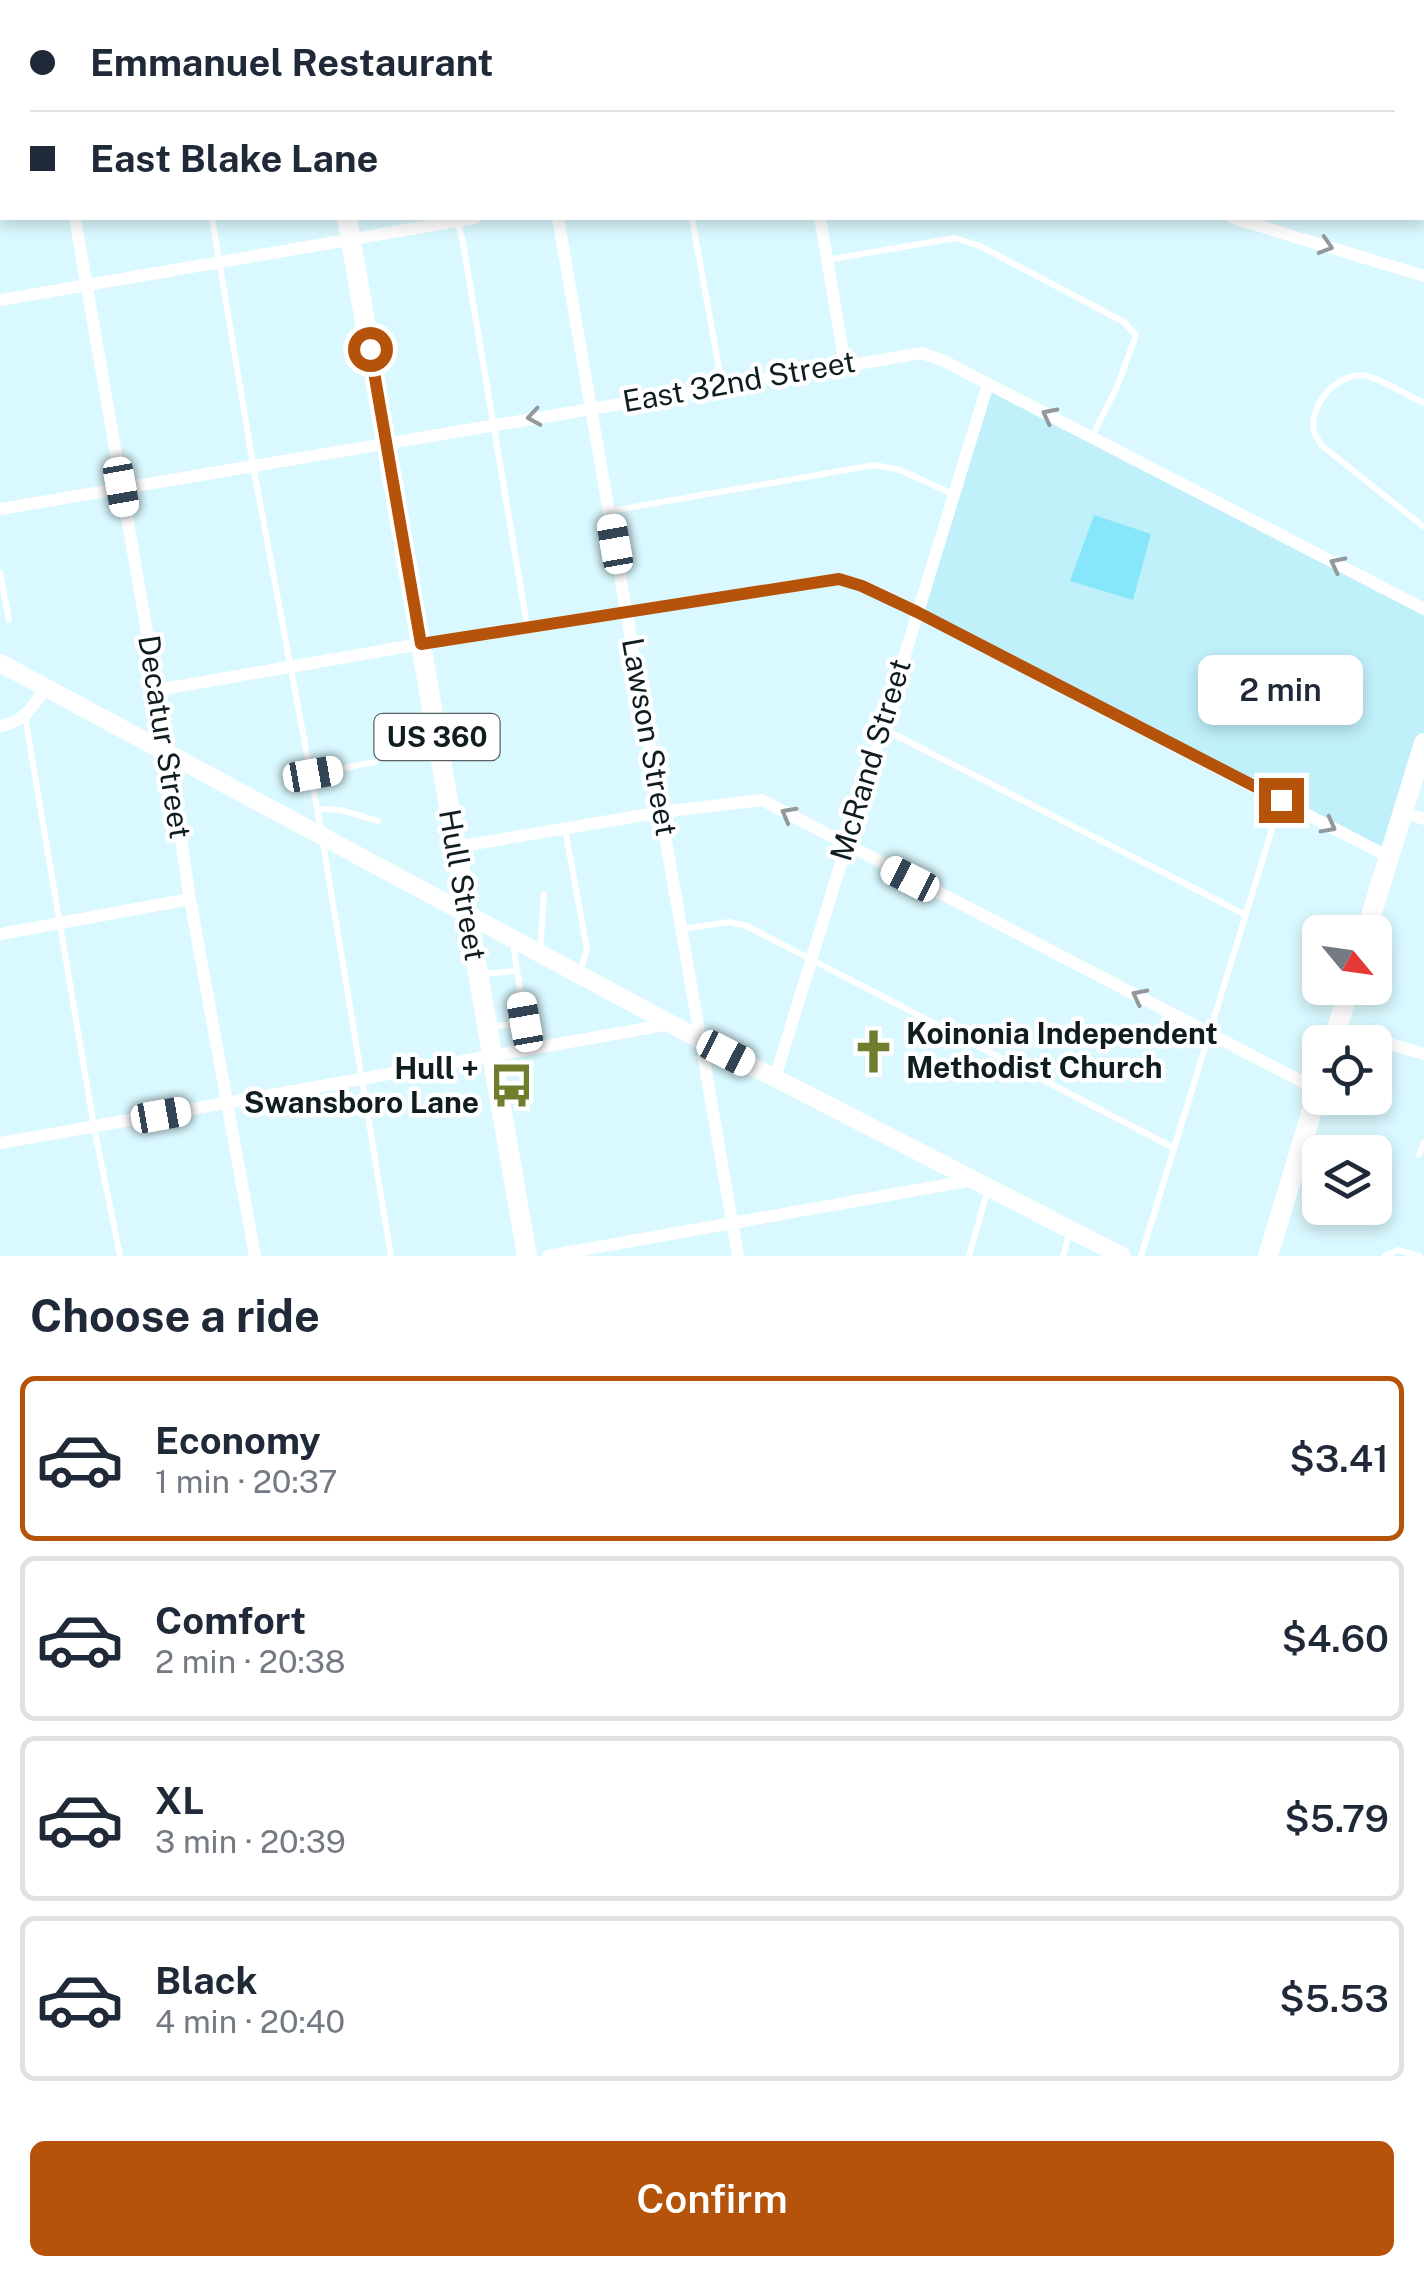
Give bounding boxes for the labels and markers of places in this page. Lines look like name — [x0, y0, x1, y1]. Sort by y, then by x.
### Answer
place label: Koinonia Independent Methodist Church — [906, 1015, 1218, 1085]
church icon: Koinonia Independent Methodist Church — [849, 1027, 897, 1075]
place label: Hull + Swansboro Lane — [244, 1050, 479, 1120]
bus stop icon: Hull + Swansboro Lane — [488, 1062, 536, 1110]

